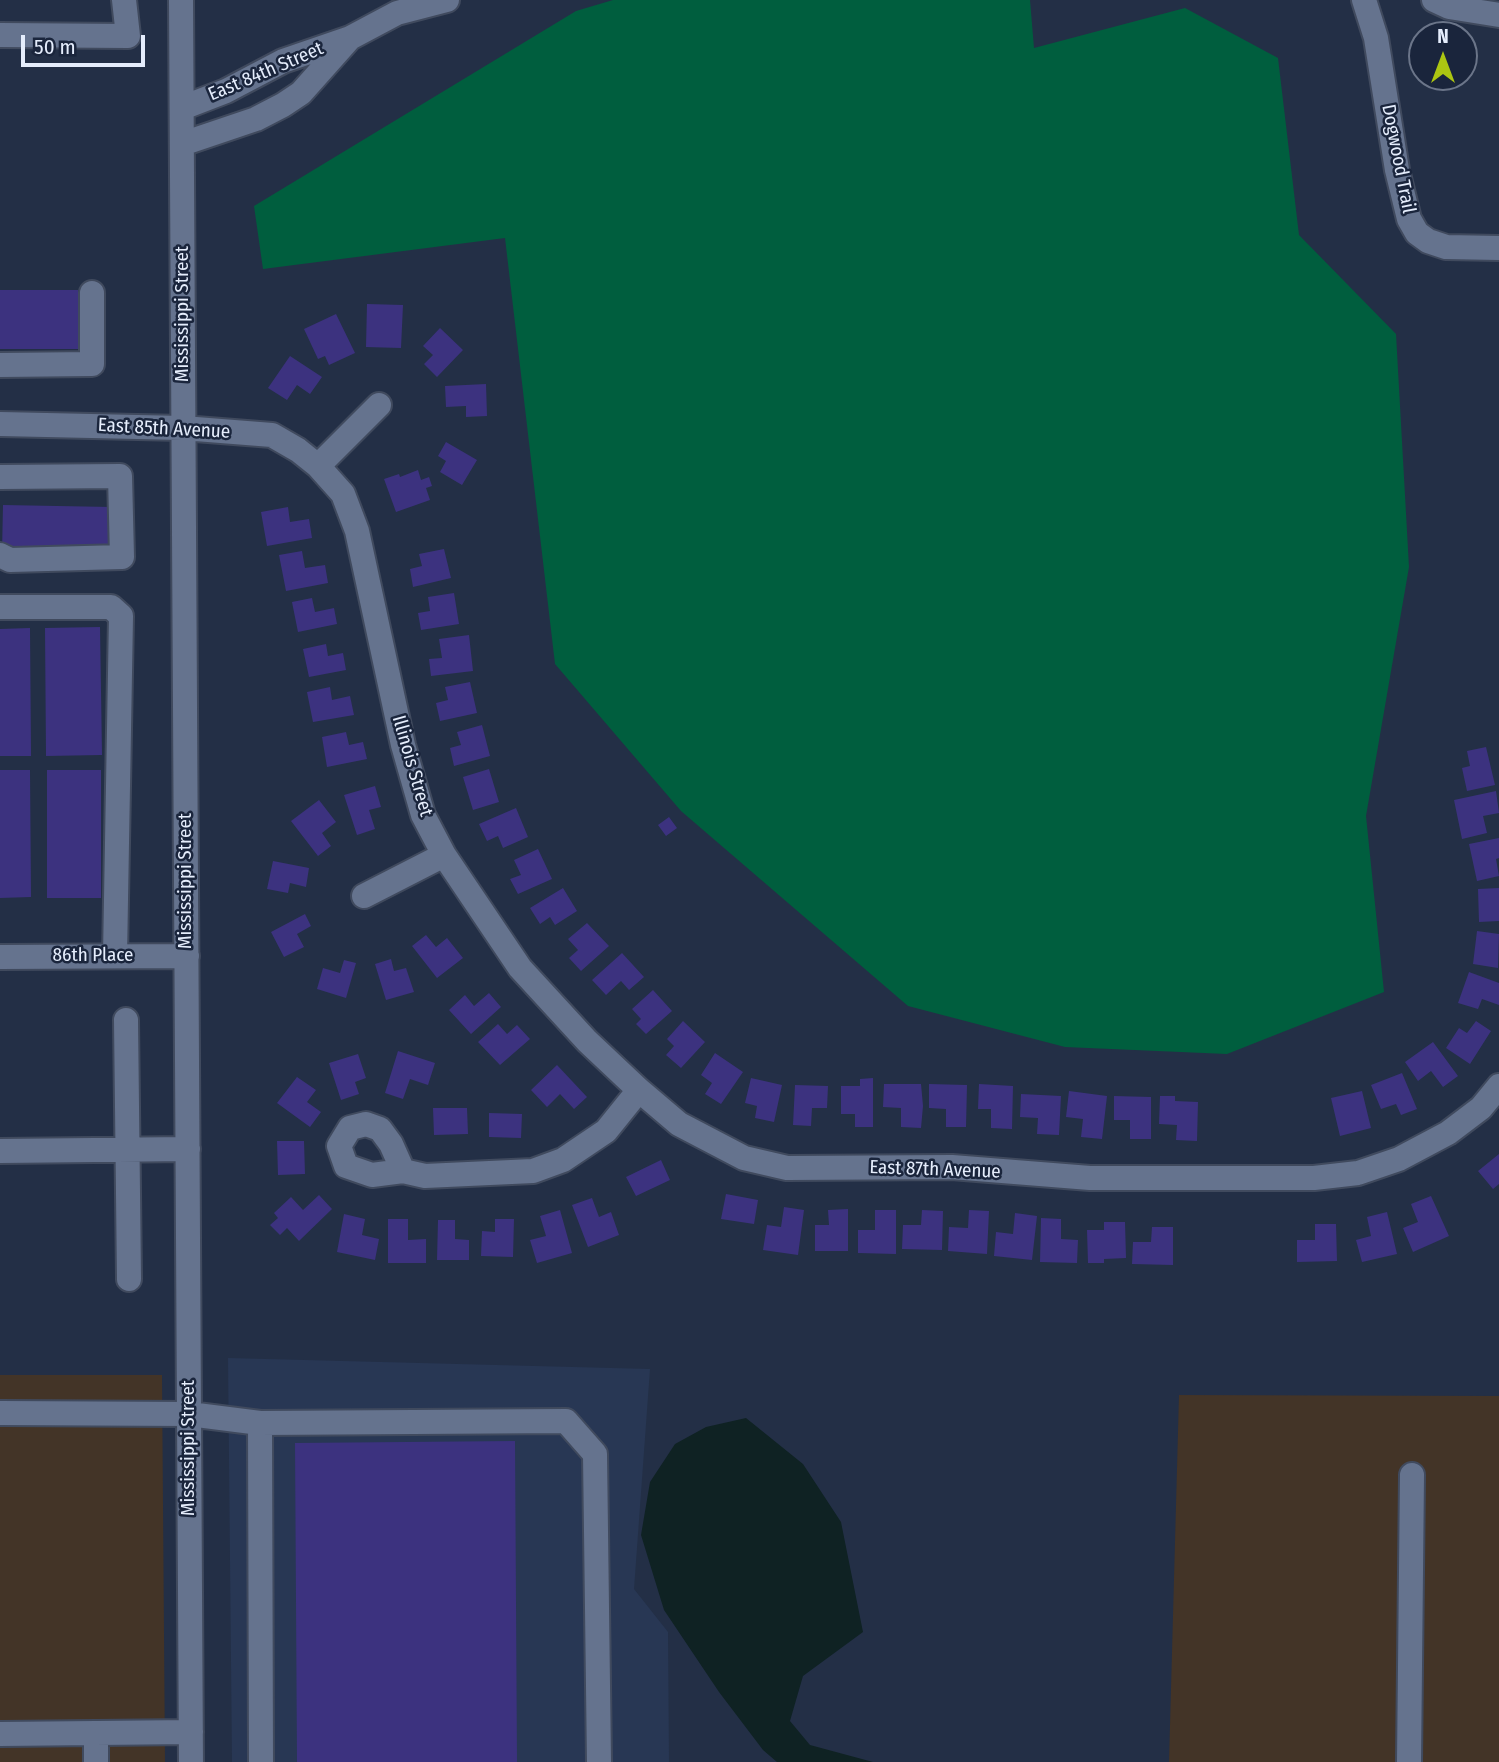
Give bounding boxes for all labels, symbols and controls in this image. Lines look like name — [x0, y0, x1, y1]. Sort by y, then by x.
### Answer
scale bar — [24, 21, 149, 65]
north arrow — [1408, 21, 1478, 91]
text: N — [1437, 25, 1449, 48]
text: 50 m — [34, 34, 76, 60]
street label: East 84th Street — [205, 38, 327, 106]
street label: Dogwood Trail — [1376, 103, 1420, 215]
street label: Mississippi Street — [172, 246, 194, 382]
street label: East 85th Avenue — [97, 414, 231, 444]
street label: Illinois Street — [387, 713, 437, 819]
street label: Mississippi Street — [175, 813, 197, 949]
street label: 86th Place — [53, 945, 133, 967]
street label: East 87th Avenue — [869, 1156, 1001, 1184]
street label: Mississippi Street — [178, 1380, 200, 1516]

